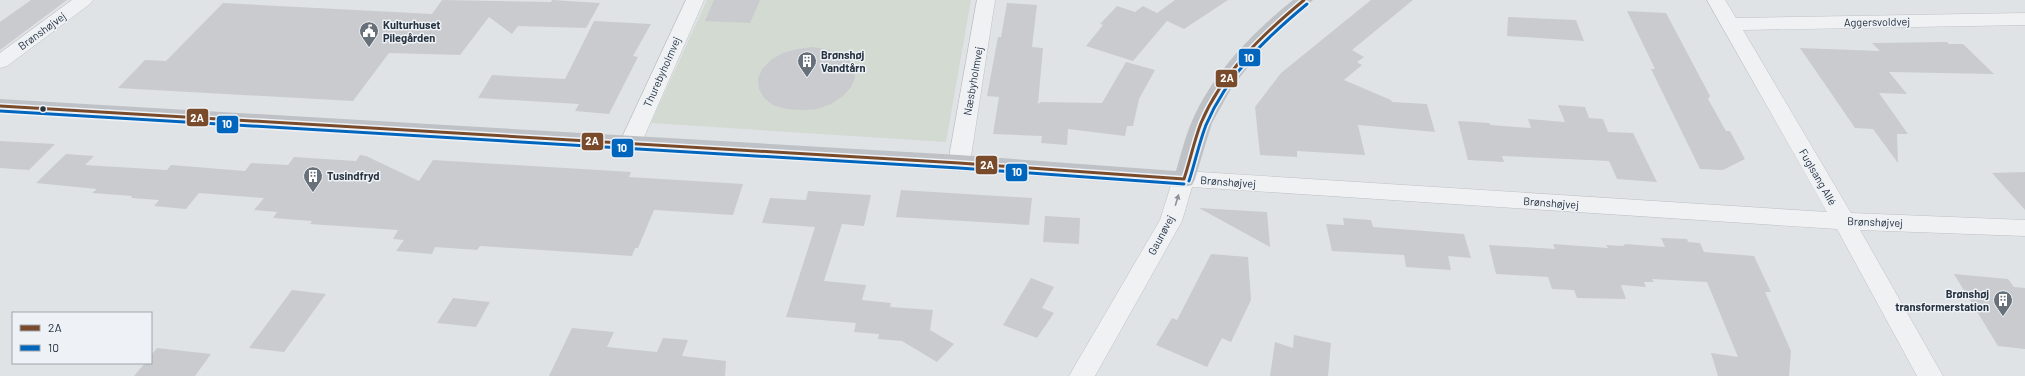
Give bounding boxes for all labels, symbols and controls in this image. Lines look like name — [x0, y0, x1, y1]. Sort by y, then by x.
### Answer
street label: Brønshøjvej — [15, 9, 68, 52]
street label: Aggersvoldvej — [1844, 14, 1910, 29]
place label: Kulturhuset Pilegården — [383, 18, 441, 44]
public building icon: Kulturhuset Pilegården — [358, 20, 380, 48]
street label: Thurebyholmvej — [640, 35, 683, 109]
street label: Næsbyholmvej — [960, 45, 985, 116]
place label: Brønshøj Vandtårn — [821, 48, 865, 74]
line badge: 10 — [1238, 48, 1261, 67]
building icon: Brønshøj Vandtårn — [796, 50, 818, 78]
text: 10 — [1244, 51, 1254, 64]
line badge: 2A — [1215, 69, 1238, 88]
text: 2A — [1220, 71, 1234, 84]
unlabelled marker — [38, 104, 48, 114]
line badge: 2A — [186, 108, 209, 127]
text: 2A — [190, 111, 204, 124]
line badge: 10 — [216, 115, 239, 134]
text: 10 — [222, 117, 232, 130]
line badge: 2A — [581, 132, 604, 151]
text: 2A — [585, 134, 599, 147]
line badge: 10 — [611, 138, 634, 158]
text: 10 — [617, 141, 627, 154]
street label: Fuglsang Allé — [1797, 146, 1840, 207]
line badge: 2A — [975, 155, 998, 175]
text: 2A — [980, 158, 994, 171]
line badge: 10 — [1005, 163, 1028, 182]
building icon: Tusindfryd — [302, 165, 324, 193]
text: 10 — [1012, 165, 1022, 178]
place label: Tusindfryd — [327, 169, 379, 182]
street label: Brønshøjvej — [1200, 173, 1256, 190]
one-way arrow — [1174, 194, 1180, 206]
street label: Brønshøjvej — [1523, 194, 1579, 211]
street label: Gaunøvej — [1145, 213, 1176, 257]
street label: Brønshøjvej — [1847, 214, 1903, 229]
place label: Brønshøj transformerstation — [1895, 287, 1989, 313]
building icon: Brønshøj transformerstation — [1992, 289, 2014, 317]
legend — [12, 312, 152, 364]
text: 2A — [48, 320, 62, 334]
text: 10 — [48, 340, 59, 354]

